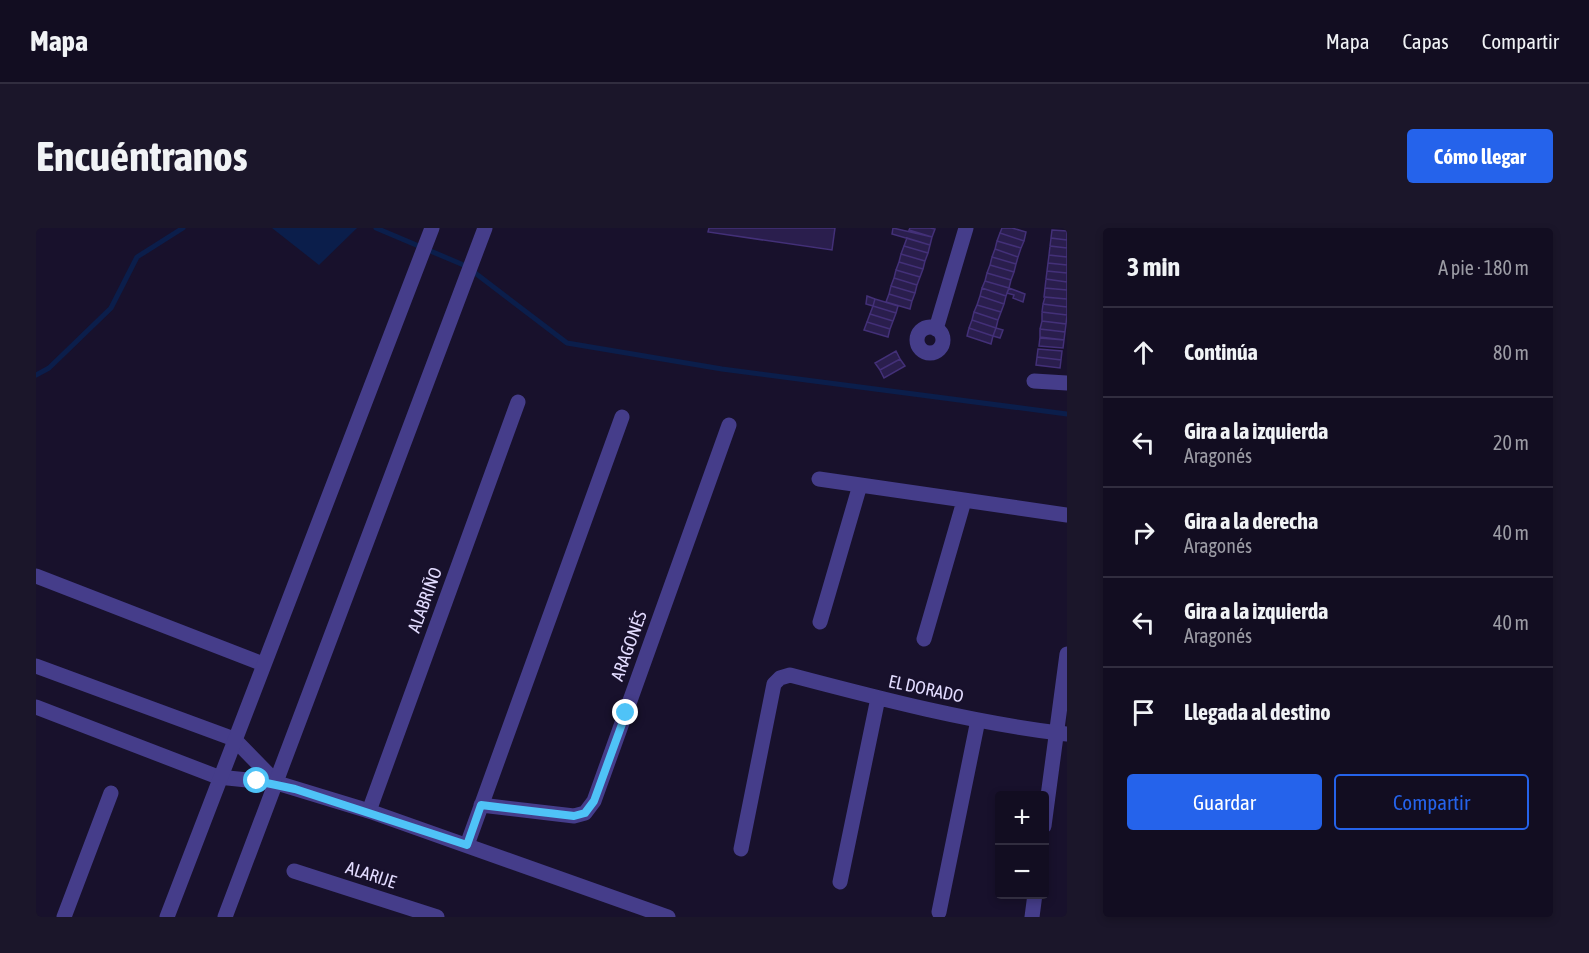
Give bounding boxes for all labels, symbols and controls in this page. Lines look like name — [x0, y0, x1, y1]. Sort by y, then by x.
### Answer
text: Mapa — [30, 25, 88, 57]
text: Mapa — [1326, 29, 1369, 53]
text: Capas — [1402, 29, 1449, 53]
text: Compartir — [1482, 29, 1559, 53]
button: Cómo llegar — [1407, 129, 1553, 183]
text: Encuéntranos — [36, 132, 248, 180]
text: 3 min — [1127, 252, 1180, 282]
text: A pie · 180 m — [1438, 256, 1529, 279]
icon: ahead — [1127, 336, 1160, 369]
text: Continúa — [1184, 339, 1258, 365]
text: 80 m — [1493, 341, 1529, 364]
text: Gira a la izquierda — [1184, 418, 1328, 444]
icon: left — [1127, 426, 1160, 459]
text: 20 m — [1493, 431, 1529, 454]
text: Aragonés — [1184, 444, 1252, 467]
text: Gira a la derecha — [1184, 508, 1318, 534]
icon: right — [1127, 516, 1160, 549]
text: 40 m — [1493, 521, 1529, 544]
text: Aragonés — [1184, 534, 1252, 557]
street label: ALABRIÑO — [403, 564, 446, 635]
text: Gira a la izquierda — [1184, 598, 1328, 624]
icon: left — [1127, 606, 1160, 639]
street label: ARAGONÉS — [606, 608, 651, 684]
text: 40 m — [1493, 611, 1529, 634]
text: Aragonés — [1184, 624, 1252, 647]
street label: EL DORADO — [887, 670, 966, 707]
icon: arrive — [1127, 696, 1160, 729]
route end — [612, 699, 638, 725]
text: Llegada al destino — [1184, 699, 1331, 725]
route start — [243, 767, 269, 793]
button: Guardar — [1127, 774, 1322, 830]
button: Compartir — [1334, 774, 1529, 830]
map controls — [995, 791, 1049, 899]
button: + — [995, 791, 1049, 845]
button: − — [995, 845, 1049, 899]
street label: ALARIJE — [343, 857, 399, 893]

